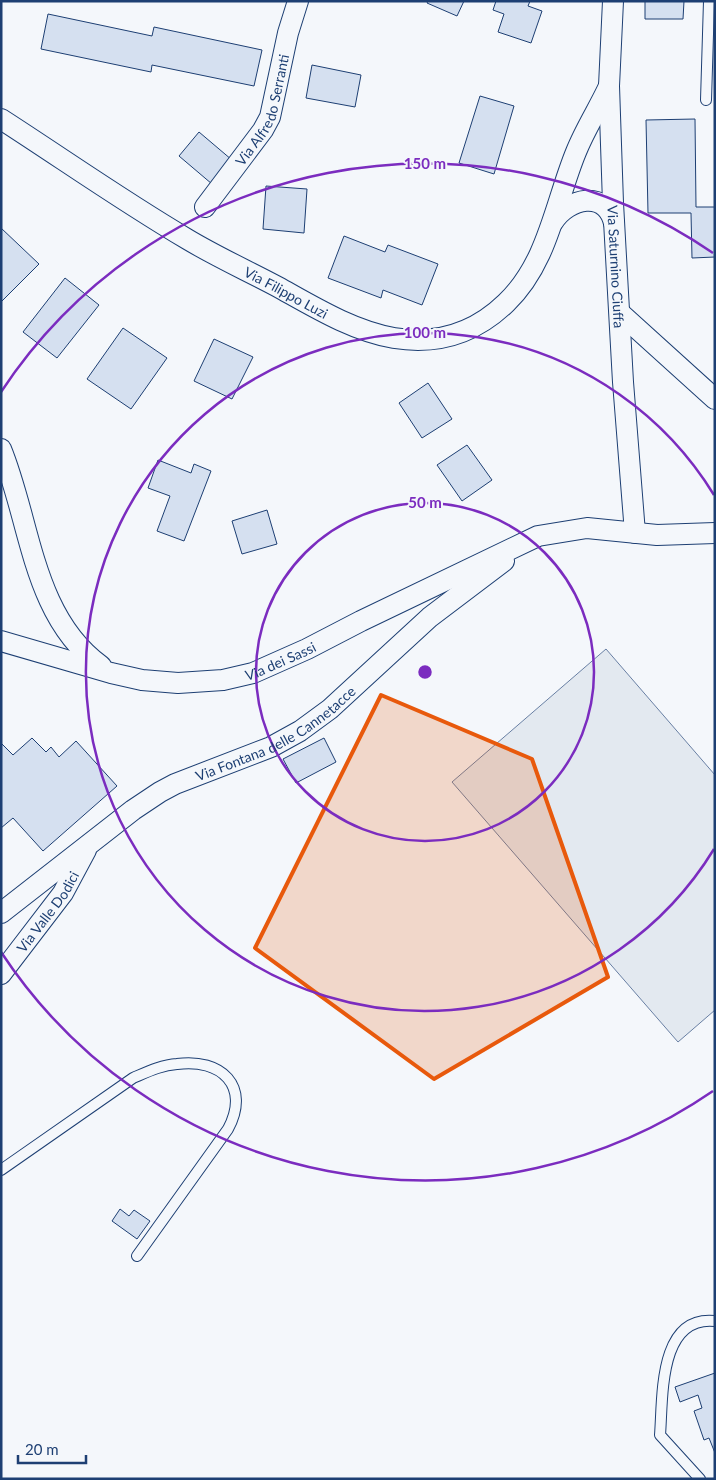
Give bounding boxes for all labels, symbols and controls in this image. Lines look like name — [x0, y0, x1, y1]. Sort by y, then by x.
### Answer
street label: Via Alfredo Serranti — [231, 52, 292, 168]
text: 150 m — [404, 154, 446, 172]
street label: Via Saturnino Ciuffa — [605, 205, 628, 329]
street label: Via Filippo Luzi — [242, 263, 331, 322]
text: 100 m — [404, 323, 446, 341]
text: 50 m — [408, 493, 442, 511]
street label: Via dei Sassi — [243, 638, 318, 683]
centre of rings — [416, 663, 434, 681]
street label: Via Fontana delle Cannetacce — [193, 682, 358, 784]
street label: Via Valle Dodici — [13, 868, 82, 955]
scale bar — [18, 1432, 85, 1464]
text: 20 m — [25, 1440, 59, 1458]

